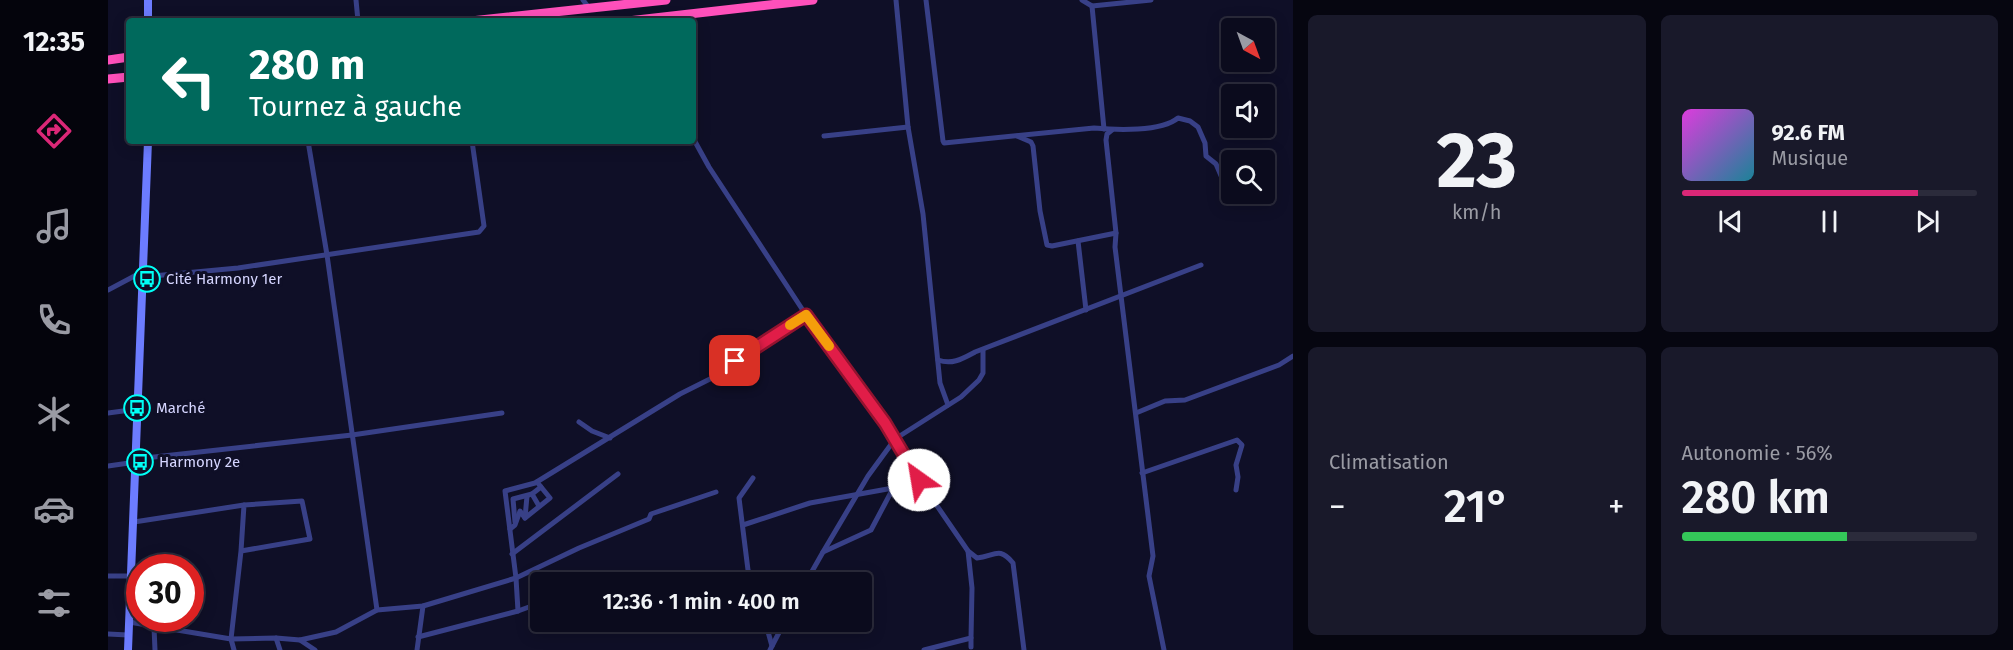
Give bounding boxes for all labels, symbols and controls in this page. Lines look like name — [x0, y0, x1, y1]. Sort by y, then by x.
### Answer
north arrow — [1221, 18, 1275, 72]
map controls — [1221, 18, 1275, 204]
text: 12:35 — [23, 26, 85, 58]
text: 280 m — [249, 40, 365, 90]
icon: left — [150, 42, 228, 120]
button: sound — [1221, 84, 1275, 138]
text: Tournez à gauche — [249, 91, 462, 123]
icon: directions — [33, 110, 75, 152]
text: 23 — [1437, 114, 1517, 208]
text: 92.6 FM — [1772, 119, 1845, 146]
text: Musique — [1772, 146, 1848, 170]
button: search — [1221, 150, 1275, 204]
text: km/h — [1452, 200, 1502, 224]
icon: music — [33, 205, 75, 247]
icon: previous — [1714, 205, 1747, 238]
icon: pause — [1813, 205, 1846, 238]
icon: next — [1911, 205, 1944, 238]
bus stop icon: Cité Harmony 1er — [132, 264, 162, 294]
place label: Cité Harmony 1er — [166, 270, 282, 288]
icon: phone — [33, 299, 75, 341]
pin — [709, 335, 760, 386]
icon: arrive — [718, 344, 751, 377]
icon: climate — [33, 393, 75, 435]
bus stop icon: Marché — [122, 393, 152, 423]
place label: Marché — [156, 399, 205, 417]
text: Autonomie · 56% — [1682, 441, 1833, 465]
bus stop icon: Harmony 2e — [125, 447, 155, 477]
position arrow — [887, 448, 951, 512]
text: Climatisation — [1329, 450, 1449, 474]
place label: Harmony 2e — [159, 453, 240, 471]
text: 280 km — [1682, 471, 1830, 525]
text: 21° — [1444, 480, 1510, 534]
text: − — [1329, 487, 1346, 527]
text: + — [1608, 487, 1624, 527]
icon: car — [33, 488, 75, 530]
speed limit sign: 30 — [126, 554, 204, 632]
icon: filters — [33, 582, 75, 624]
text: 12:36 · 1 min · 400 m — [602, 588, 800, 615]

